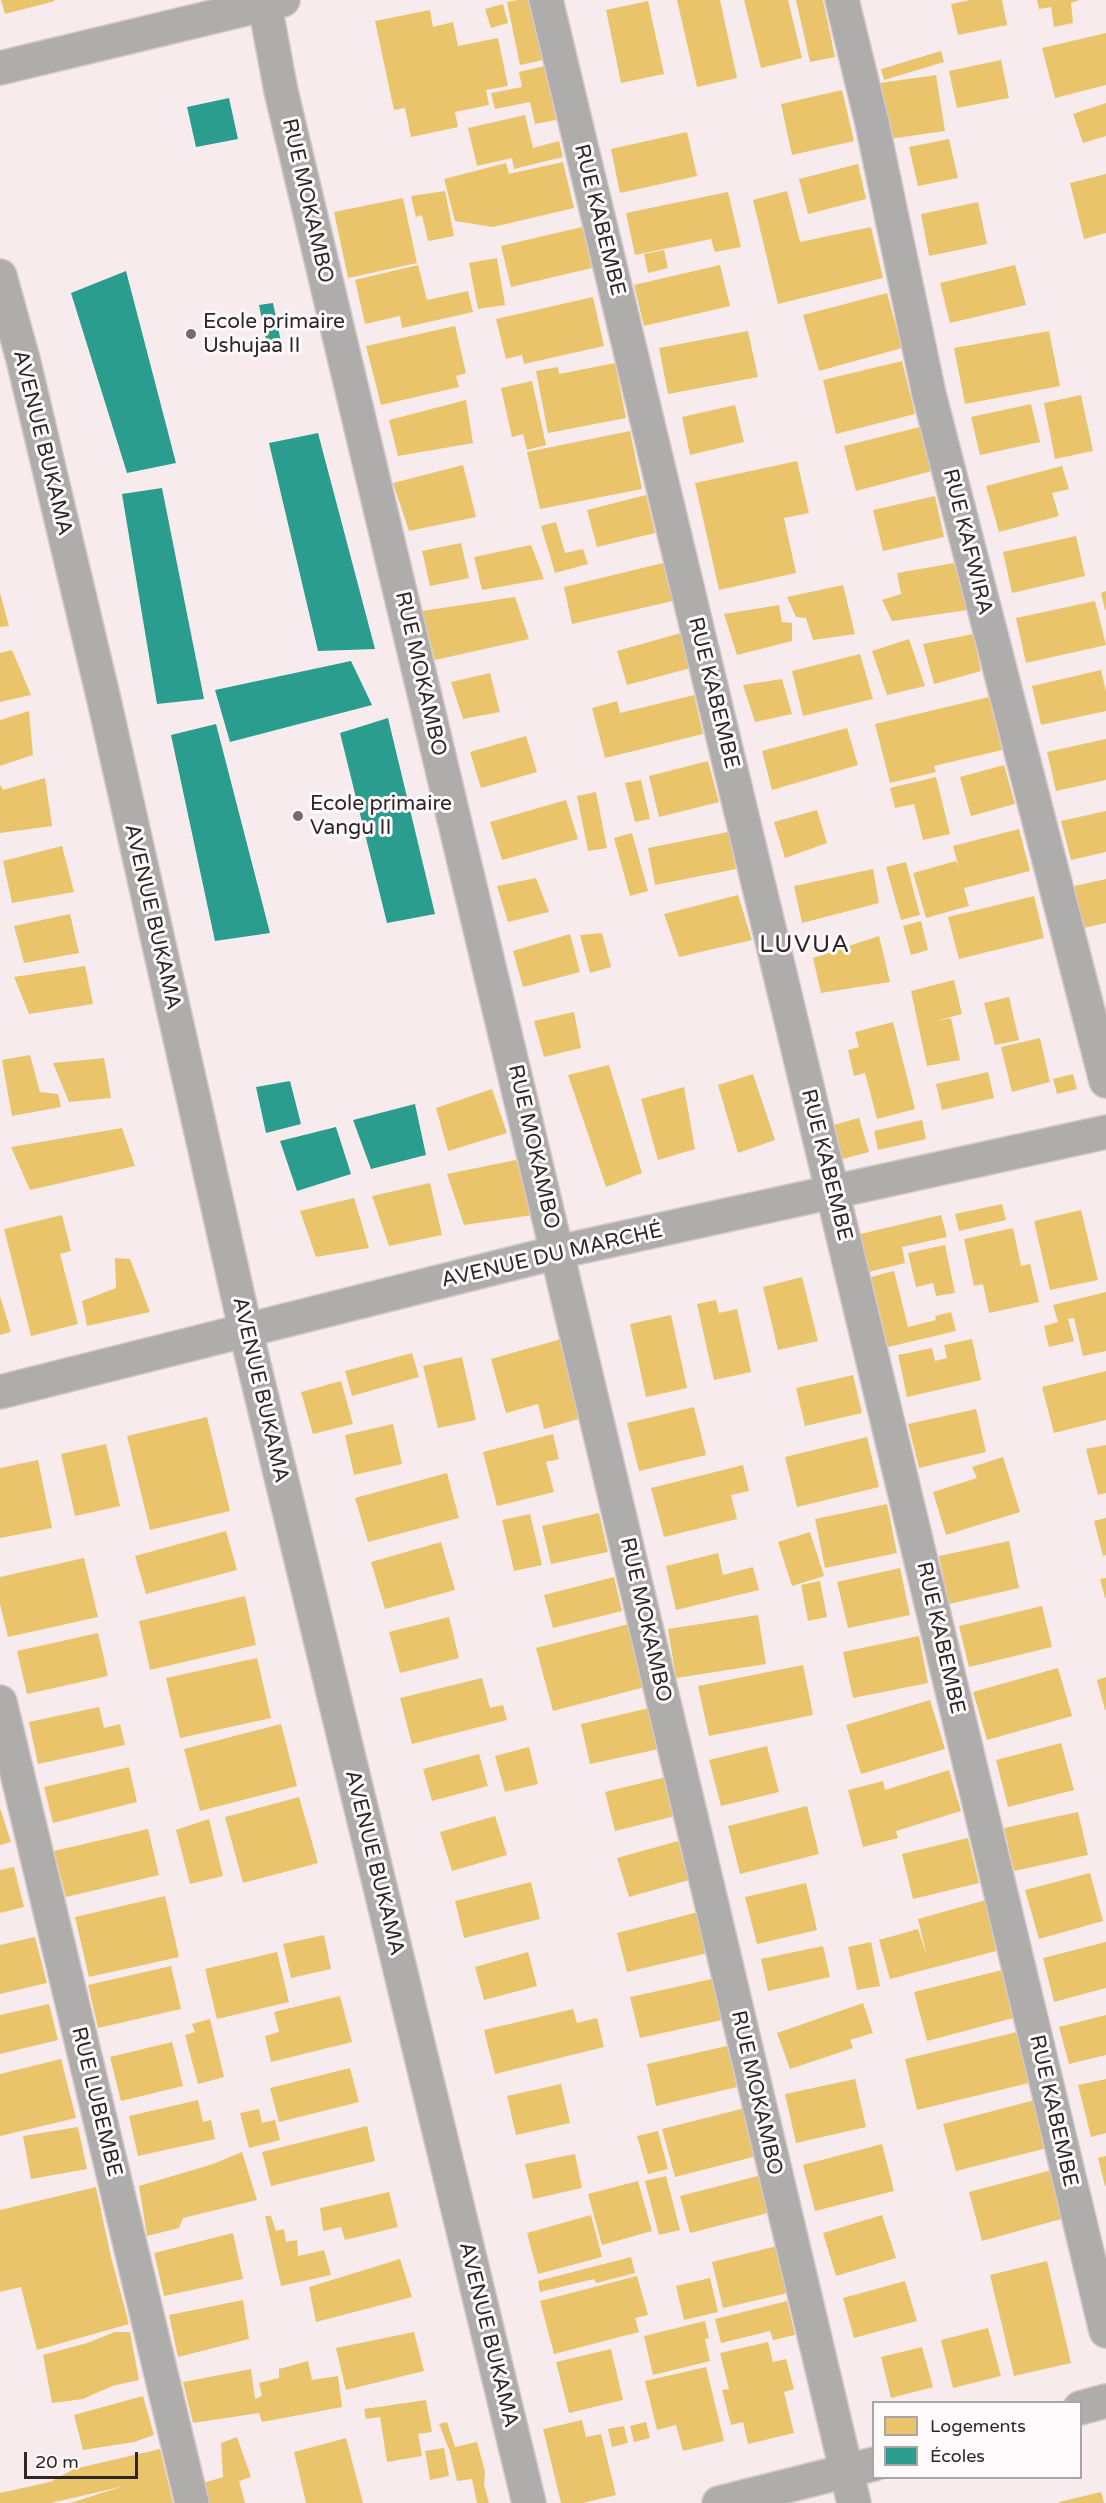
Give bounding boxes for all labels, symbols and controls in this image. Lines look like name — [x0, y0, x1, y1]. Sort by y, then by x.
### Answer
street label: RUE MOKAMBO — [276, 116, 338, 286]
street label: RUE KABEMBE — [568, 142, 630, 298]
place label: Ecole primaire Ushujaa II — [203, 309, 345, 359]
marker: Ecole primaire Ushujaa II — [184, 327, 198, 341]
street label: AVENUE BUKAMA — [7, 348, 77, 538]
street label: RUE KAFWIRA — [937, 466, 997, 618]
street label: RUE MOKAMBO — [389, 589, 451, 759]
street label: RUE KABEMBE — [682, 615, 744, 771]
place label: Ecole primaire Vangu II — [310, 791, 452, 841]
marker: Ecole primaire Vangu II — [291, 809, 305, 823]
street label: AVENUE BUKAMA — [118, 822, 186, 1012]
district label: LUVUA — [759, 932, 851, 960]
street label: RUE MOKAMBO — [502, 1062, 564, 1232]
street label: RUE KABEMBE — [795, 1087, 857, 1243]
street label: AVENUE DU MARCHÉ — [439, 1218, 665, 1294]
street label: AVENUE BUKAMA — [226, 1295, 294, 1485]
street label: RUE MOKAMBO — [614, 1535, 676, 1705]
street label: RUE KABEMBE — [910, 1560, 970, 1716]
street label: AVENUE BUKAMA — [339, 1768, 409, 1958]
street label: RUE MOKAMBO — [725, 2008, 787, 2178]
street label: RUE LUBEMBE — [65, 2024, 127, 2180]
street label: RUE KABEMBE — [1023, 2033, 1083, 2189]
street label: AVENUE BUKAMA — [453, 2240, 523, 2430]
legend — [872, 2401, 1082, 2479]
text: Logements — [930, 2415, 1026, 2437]
scale bar — [27, 2440, 141, 2478]
text: Écoles — [930, 2445, 985, 2467]
text: 20 m — [35, 2451, 79, 2473]

